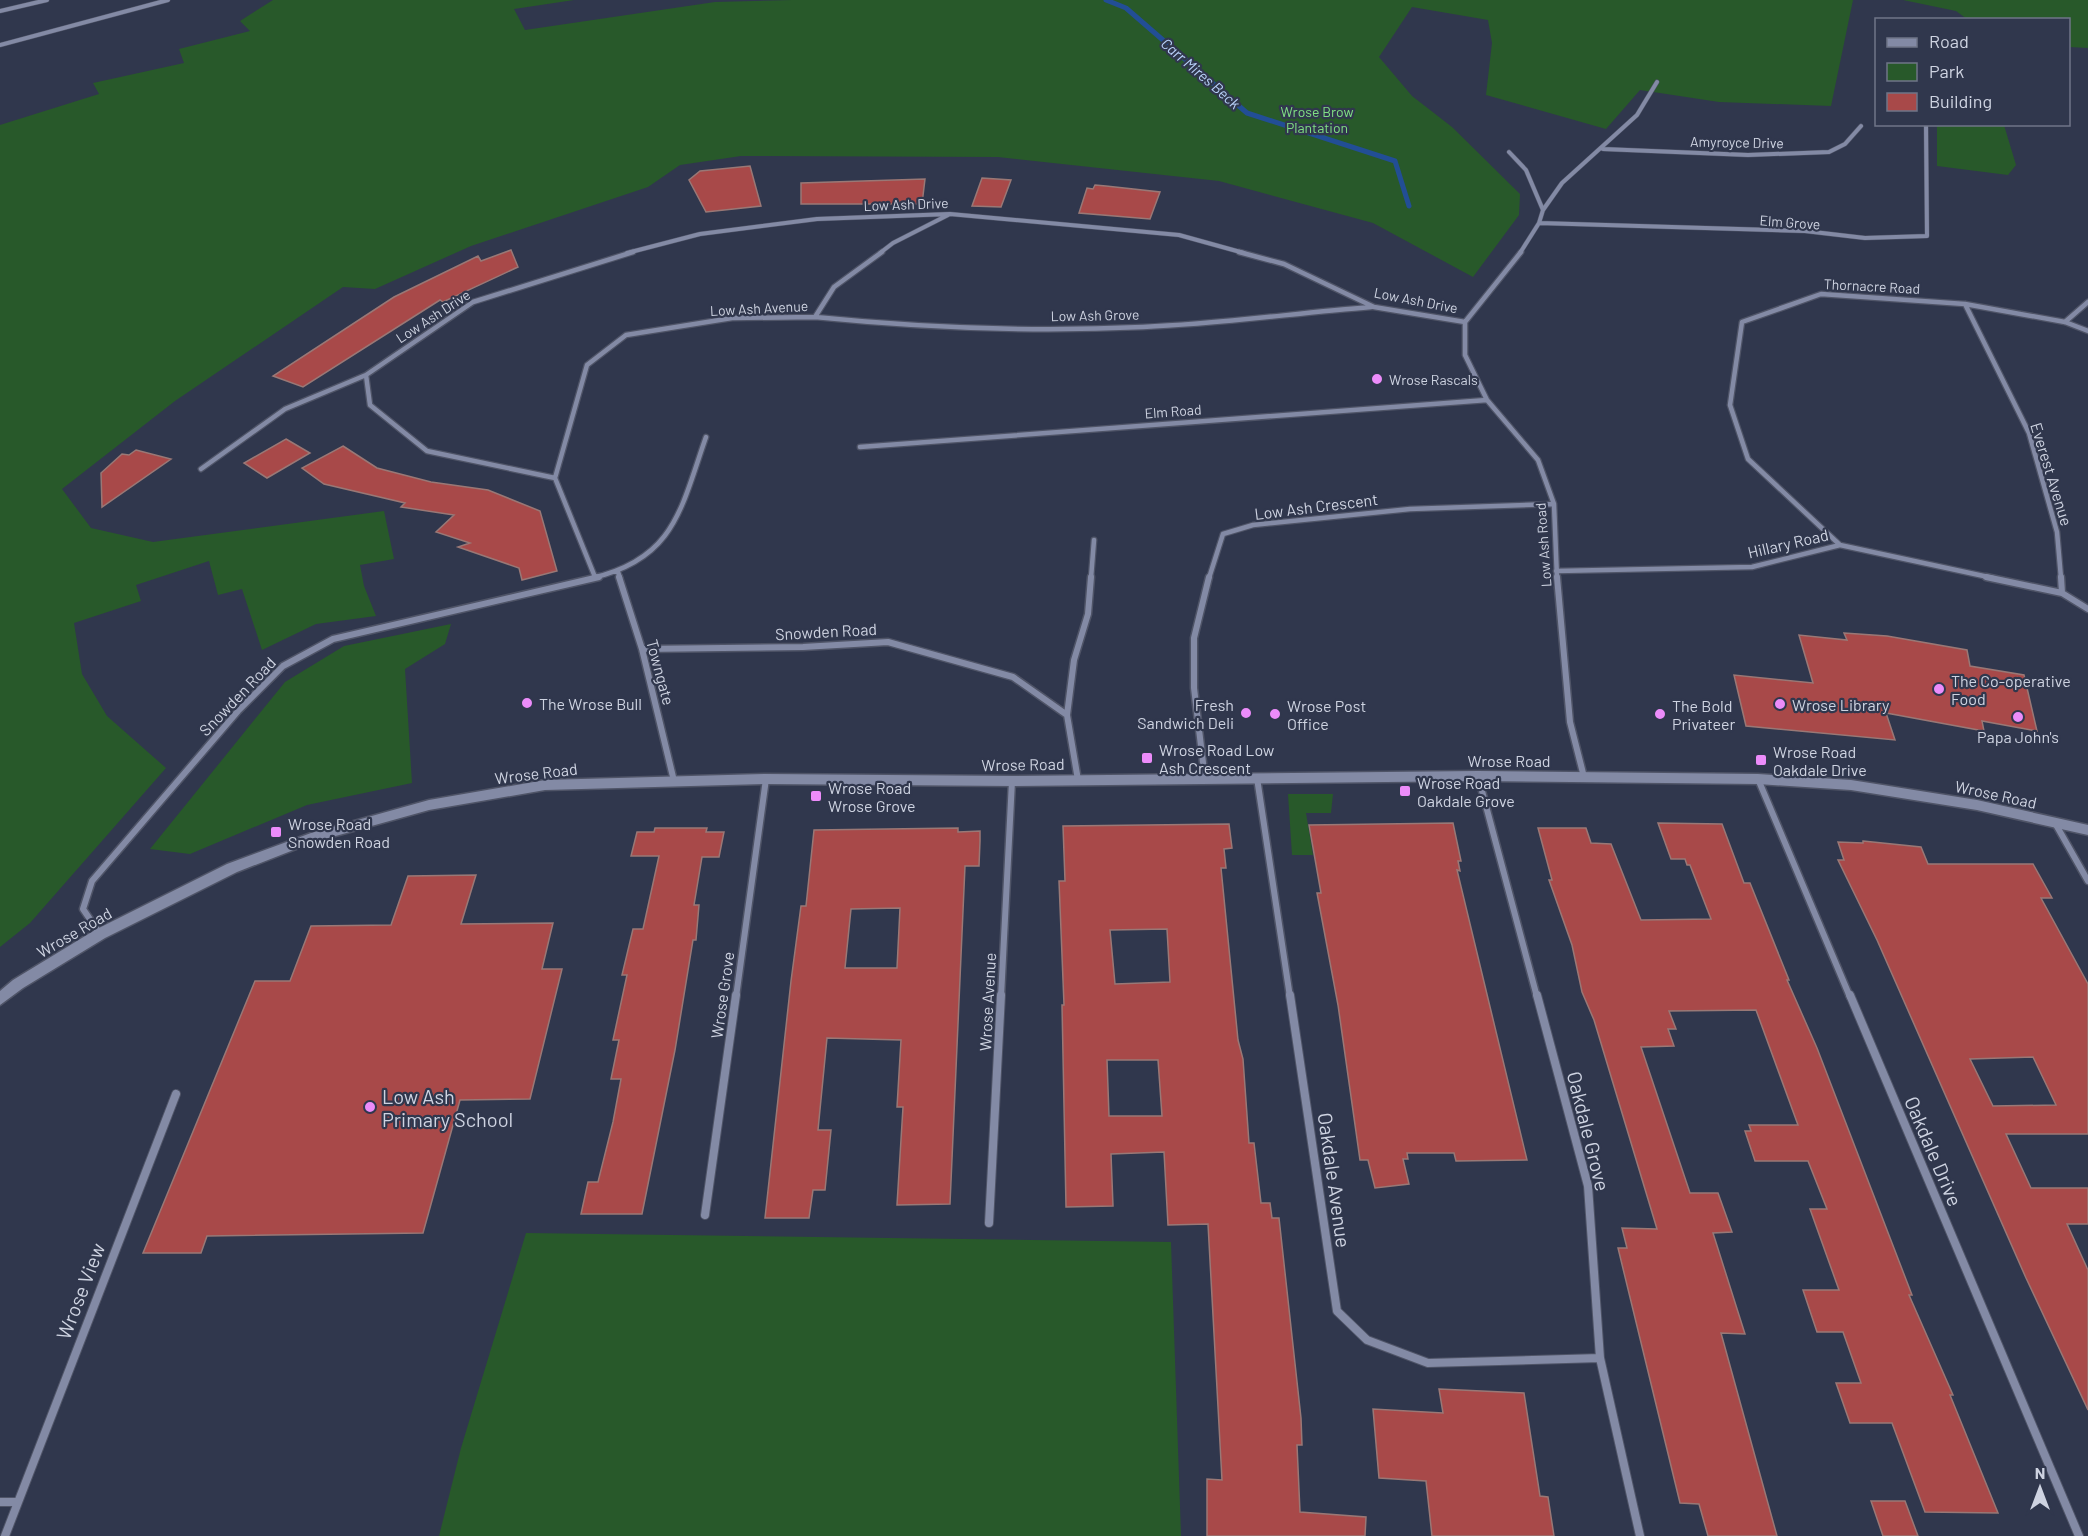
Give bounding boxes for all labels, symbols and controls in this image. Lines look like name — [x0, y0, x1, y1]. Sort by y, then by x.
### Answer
legend — [1875, 18, 2070, 126]
text: Road — [1929, 30, 1969, 52]
water label: Carr Mires Beck — [1158, 34, 1245, 113]
text: Park — [1929, 60, 1964, 82]
text: Building — [1929, 90, 1992, 112]
park label: Wrose Brow Plantation — [1280, 103, 1354, 136]
street label: Amyroyce Drive — [1690, 133, 1784, 151]
street label: Low Ash Drive — [863, 194, 949, 214]
street label: Elm Grove — [1759, 211, 1821, 233]
street label: Thornacre Road — [1823, 275, 1921, 297]
street label: Low Ash Drive — [1373, 284, 1459, 316]
street label: Low Ash Drive — [393, 286, 473, 346]
street label: Low Ash Avenue — [709, 297, 809, 319]
street label: Low Ash Grove — [1051, 306, 1139, 324]
place label: Wrose Rascals — [1389, 371, 1478, 388]
marker: Wrose Rascals — [1370, 372, 1384, 386]
street label: Elm Road — [1144, 401, 1202, 421]
street label: Everest Avenue — [2027, 420, 2077, 528]
street label: Low Ash Crescent — [1253, 489, 1379, 523]
street label: Low Ash Road — [1532, 502, 1554, 588]
street label: Hillary Road — [1746, 524, 1830, 562]
street label: Snowden Road — [775, 619, 877, 643]
street label: Towngate — [643, 637, 679, 707]
street label: Snowden Road — [195, 653, 279, 739]
place label: The Co-operative Food — [1951, 671, 2071, 708]
marker: The Co-operative Food — [1932, 682, 1946, 696]
place label: The Wrose Bull — [539, 694, 642, 713]
place label: Fresh Sandwich Deli — [1137, 695, 1234, 732]
place label: Wrose Library — [1792, 695, 1890, 714]
marker: The Wrose Bull — [520, 696, 534, 710]
place label: Wrose Post Office — [1287, 696, 1366, 733]
place label: The Bold Privateer — [1672, 696, 1736, 733]
marker: Wrose Library — [1773, 697, 1787, 711]
marker: Fresh Sandwich Deli — [1239, 706, 1253, 720]
marker: Wrose Post Office — [1268, 707, 1282, 721]
marker: The Bold Privateer — [1653, 707, 1667, 721]
marker: Papa John's — [2011, 710, 2025, 724]
place label: Papa John's — [1977, 727, 2059, 746]
place label: Wrose Road Low Ash Crescent — [1159, 740, 1275, 777]
place label: Wrose Road Oakdale Drive — [1773, 742, 1867, 779]
marker: Wrose Road Low Ash Crescent — [1140, 751, 1154, 765]
street label: Wrose Road — [1467, 751, 1551, 770]
marker: Wrose Road Oakdale Drive — [1754, 753, 1768, 767]
street label: Wrose Road — [981, 754, 1065, 774]
street label: Wrose Road — [494, 759, 578, 787]
place label: Wrose Road Oakdale Grove — [1417, 773, 1515, 810]
street label: Wrose Road — [1953, 776, 2039, 812]
place label: Wrose Road Wrose Grove — [828, 778, 916, 815]
marker: Wrose Road Oakdale Grove — [1398, 784, 1412, 798]
marker: Wrose Road Wrose Grove — [809, 789, 823, 803]
place label: Wrose Road Snowden Road — [288, 814, 390, 851]
marker: Wrose Road Snowden Road — [269, 825, 283, 839]
street label: Wrose Road — [33, 903, 115, 961]
street label: Wrose Grove — [706, 950, 738, 1040]
street label: Wrose Avenue — [975, 952, 999, 1052]
street label: Oakdale Grove — [1563, 1069, 1615, 1193]
place label: Low Ash Primary School — [382, 1084, 513, 1131]
street label: Oakdale Drive — [1900, 1092, 1968, 1210]
marker: Low Ash Primary School — [363, 1100, 377, 1114]
street label: Oakdale Avenue — [1314, 1111, 1356, 1249]
street label: Wrose View — [51, 1239, 109, 1343]
north arrow — [2010, 1458, 2070, 1518]
text: N — [2035, 1463, 2045, 1482]

